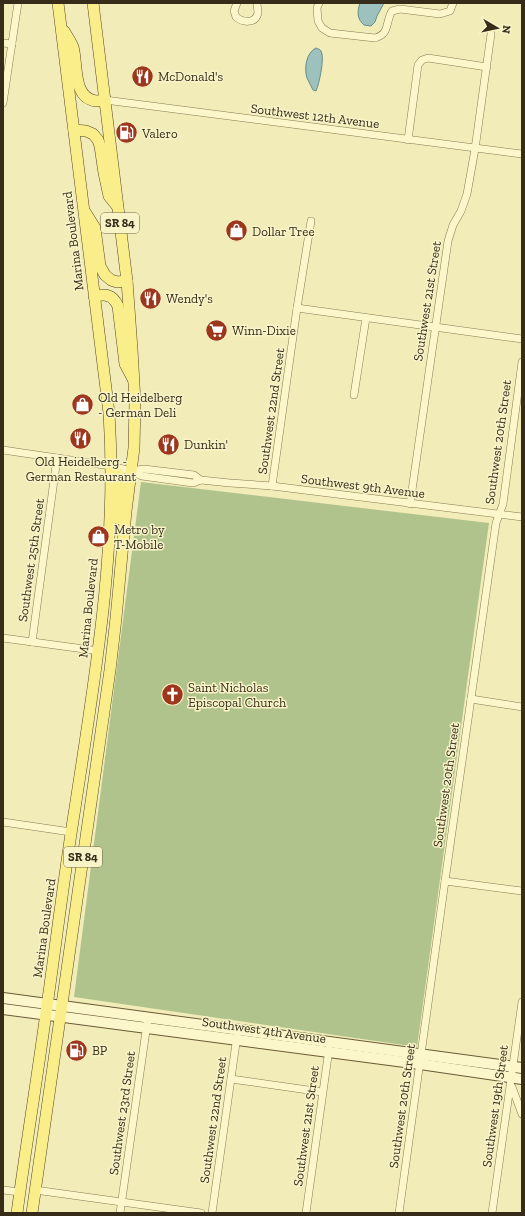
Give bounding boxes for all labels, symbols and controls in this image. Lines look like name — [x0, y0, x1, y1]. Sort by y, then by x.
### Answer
north arrow — [477, 8, 517, 48]
text: N — [499, 24, 513, 35]
restaurant icon: McDonald's — [130, 63, 156, 89]
place label: McDonald's — [158, 69, 224, 84]
street label: Southwest 12th Avenue — [250, 101, 380, 131]
fuel station icon: Valero — [113, 120, 139, 146]
place label: Valero — [141, 126, 178, 141]
street label: Marina Boulevard — [59, 190, 87, 292]
road number: SR 84 — [101, 213, 139, 233]
shop icon: Dollar Tree — [224, 218, 250, 244]
place label: Dollar Tree — [252, 224, 315, 239]
street label: Southwest 21st Street — [410, 240, 444, 362]
restaurant icon: Wendy's — [137, 285, 163, 311]
place label: Wendy's — [166, 291, 213, 306]
supermarket icon: Winn-Dixie — [203, 317, 229, 343]
place label: Winn-Dixie — [232, 323, 296, 338]
street label: Southwest 22nd Street — [255, 347, 287, 475]
street label: Southwest 20th Street — [482, 379, 514, 505]
place label: Old Heidelberg - German Deli — [98, 390, 182, 420]
shop icon: Old Heidelberg - German Deli — [69, 391, 95, 417]
restaurant icon: Old Heidelberg - German Restaurant — [68, 426, 94, 452]
restaurant icon: Dunkin' — [156, 431, 182, 457]
place label: Dunkin' — [184, 437, 228, 452]
place label: Old Heidelberg - German Restaurant — [26, 454, 136, 484]
street label: Southwest 9th Avenue — [300, 471, 426, 501]
street label: Southwest 25th Street — [15, 497, 47, 623]
place label: Metro by T-Mobile — [114, 522, 165, 552]
shop icon: Metro by T-Mobile — [85, 523, 111, 549]
street label: Marina Boulevard — [75, 557, 101, 659]
place label: Saint Nicholas Episcopal Church — [188, 680, 287, 710]
church icon: Saint Nicholas Episcopal Church — [160, 681, 186, 707]
street label: Southwest 20th Street — [430, 722, 462, 848]
road number: SR 84 — [64, 847, 102, 867]
street label: Marina Boulevard — [30, 877, 58, 979]
street label: Southwest 4th Avenue — [201, 1014, 327, 1046]
fuel station icon: BP — [64, 1037, 90, 1063]
place label: BP — [92, 1043, 108, 1058]
street label: Southwest 20th Street — [386, 1043, 418, 1169]
street label: Southwest 19th Street — [479, 1044, 511, 1168]
street label: Southwest 23rd Street — [106, 1050, 138, 1176]
street label: Southwest 22nd Street — [197, 1056, 229, 1184]
street label: Southwest 21st Street — [290, 1065, 322, 1187]

